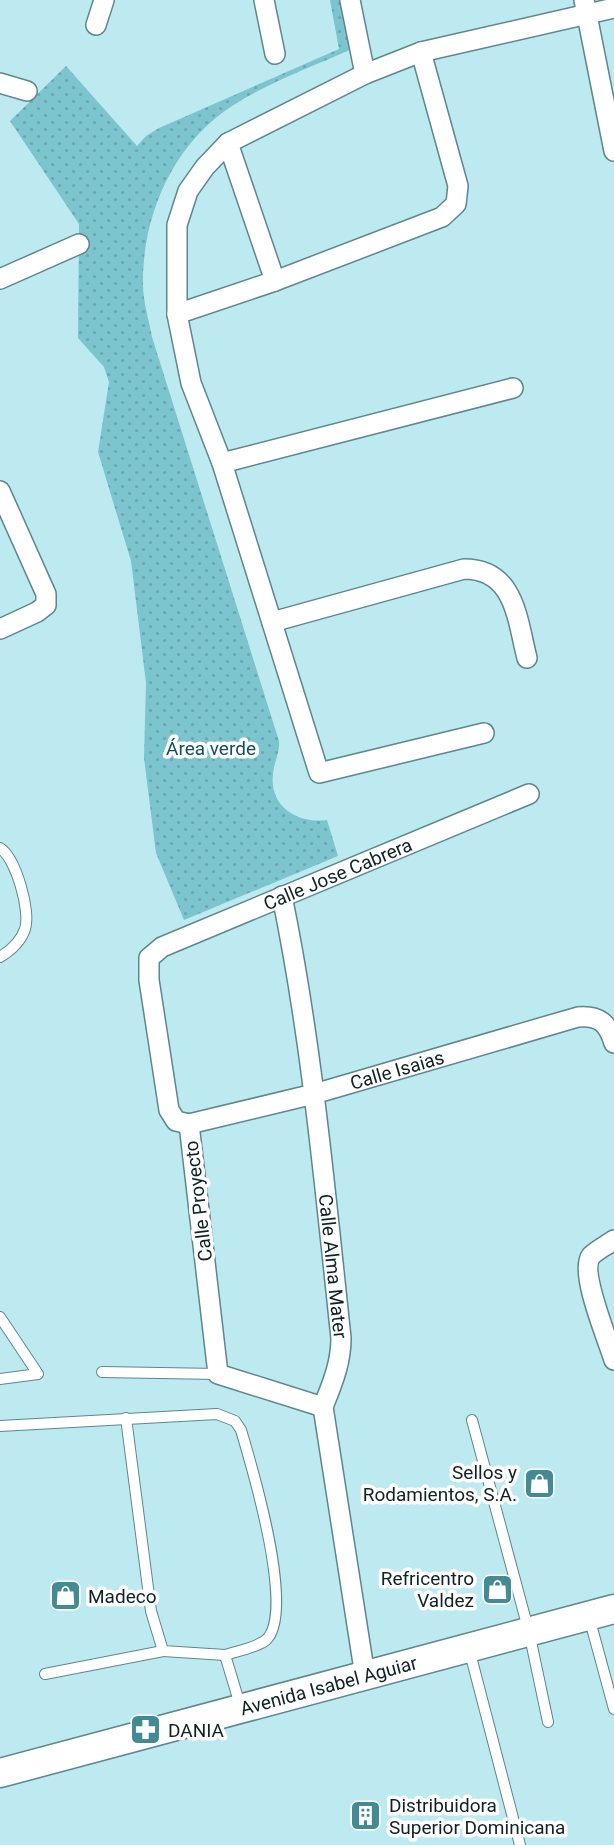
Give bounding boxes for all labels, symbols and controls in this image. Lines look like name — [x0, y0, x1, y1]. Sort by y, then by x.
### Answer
park label: Área verde — [166, 737, 256, 760]
street label: Calle Jose Cabrera — [260, 833, 416, 915]
street label: Calle Isaias — [347, 1046, 447, 1095]
street label: Calle Proyecto — [180, 1139, 217, 1263]
street label: Calle Alma Mater — [314, 1193, 352, 1340]
place label: Sellos y Rodamientos, S.A. — [363, 1461, 517, 1506]
shop icon: Sellos y Rodamientos, S.A. — [523, 1466, 557, 1500]
place label: Refricentro Valdez — [381, 1567, 474, 1612]
shop icon: Refricentro Valdez — [480, 1572, 514, 1606]
shop icon: Madeco — [48, 1579, 82, 1613]
place label: Madeco — [88, 1585, 157, 1608]
street label: Avenida Isabel Aguiar — [238, 1651, 420, 1720]
pharmacy icon: DANIA — [128, 1713, 162, 1747]
place label: DANIA — [168, 1719, 225, 1742]
place label: Distribuidora Superior Dominicana — [389, 1794, 565, 1839]
building icon: Distribuidora Superior Dominicana — [349, 1799, 383, 1833]

